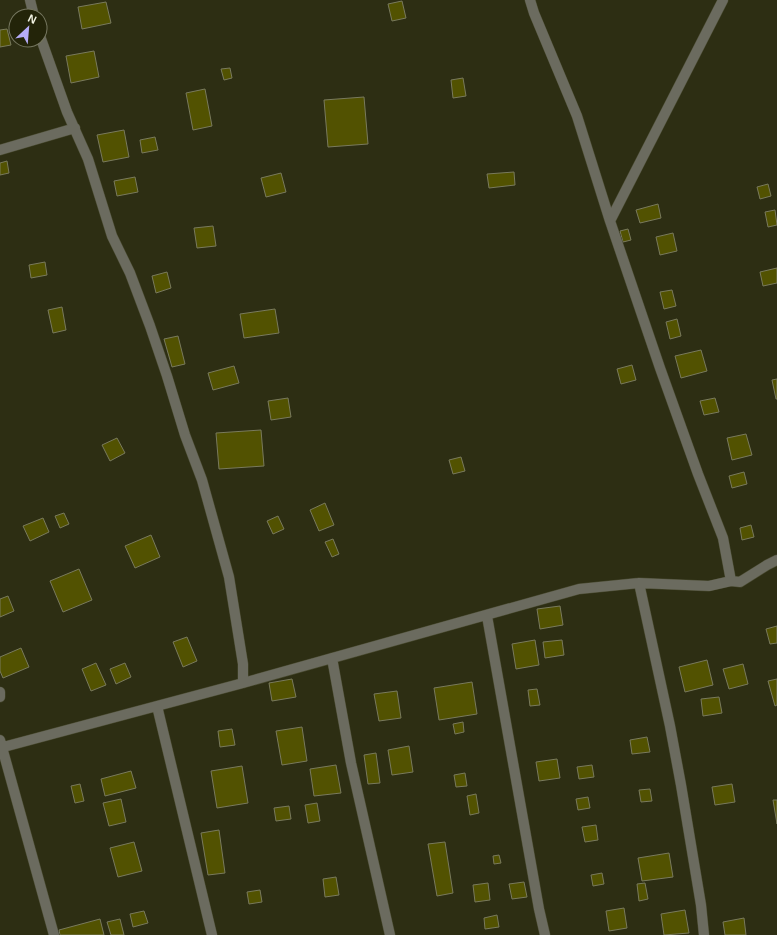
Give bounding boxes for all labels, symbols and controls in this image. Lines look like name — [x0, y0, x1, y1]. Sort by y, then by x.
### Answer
north arrow — [8, 8, 48, 48]
text: N — [26, 12, 39, 26]

